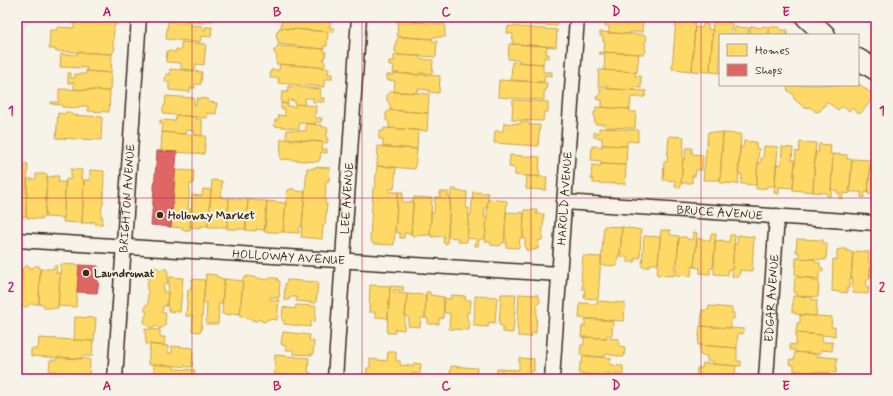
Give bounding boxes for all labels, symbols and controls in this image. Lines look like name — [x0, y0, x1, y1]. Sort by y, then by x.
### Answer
text: A — [103, 4, 111, 21]
text: B — [273, 4, 282, 21]
text: C — [441, 4, 451, 21]
text: D — [612, 4, 621, 21]
text: E — [782, 4, 790, 21]
legend — [719, 34, 859, 86]
text: Homes — [755, 43, 790, 59]
text: Shops — [755, 63, 782, 79]
text: 1 — [8, 103, 14, 120]
text: 1 — [879, 103, 885, 120]
street label: BRIGHTON AVENUE — [116, 144, 140, 253]
street label: HAROLD AVENUE — [554, 151, 577, 246]
street label: LEE AVENUE — [338, 162, 358, 235]
street label: BRUCE AVENUE — [676, 203, 763, 224]
place label: Holloway Market — [168, 208, 255, 224]
marker: Holloway Market — [155, 210, 165, 220]
street label: HOLLOWAY AVENUE — [232, 247, 345, 270]
street label: EDGAR AVENUE — [762, 254, 783, 343]
place label: Laundromat — [94, 266, 155, 282]
marker: Laundromat — [81, 268, 91, 278]
text: 2 — [8, 279, 15, 296]
text: 2 — [879, 279, 886, 296]
text: A — [103, 378, 111, 395]
text: B — [273, 378, 282, 395]
text: C — [441, 378, 451, 395]
text: D — [612, 378, 621, 395]
text: E — [782, 378, 790, 395]

